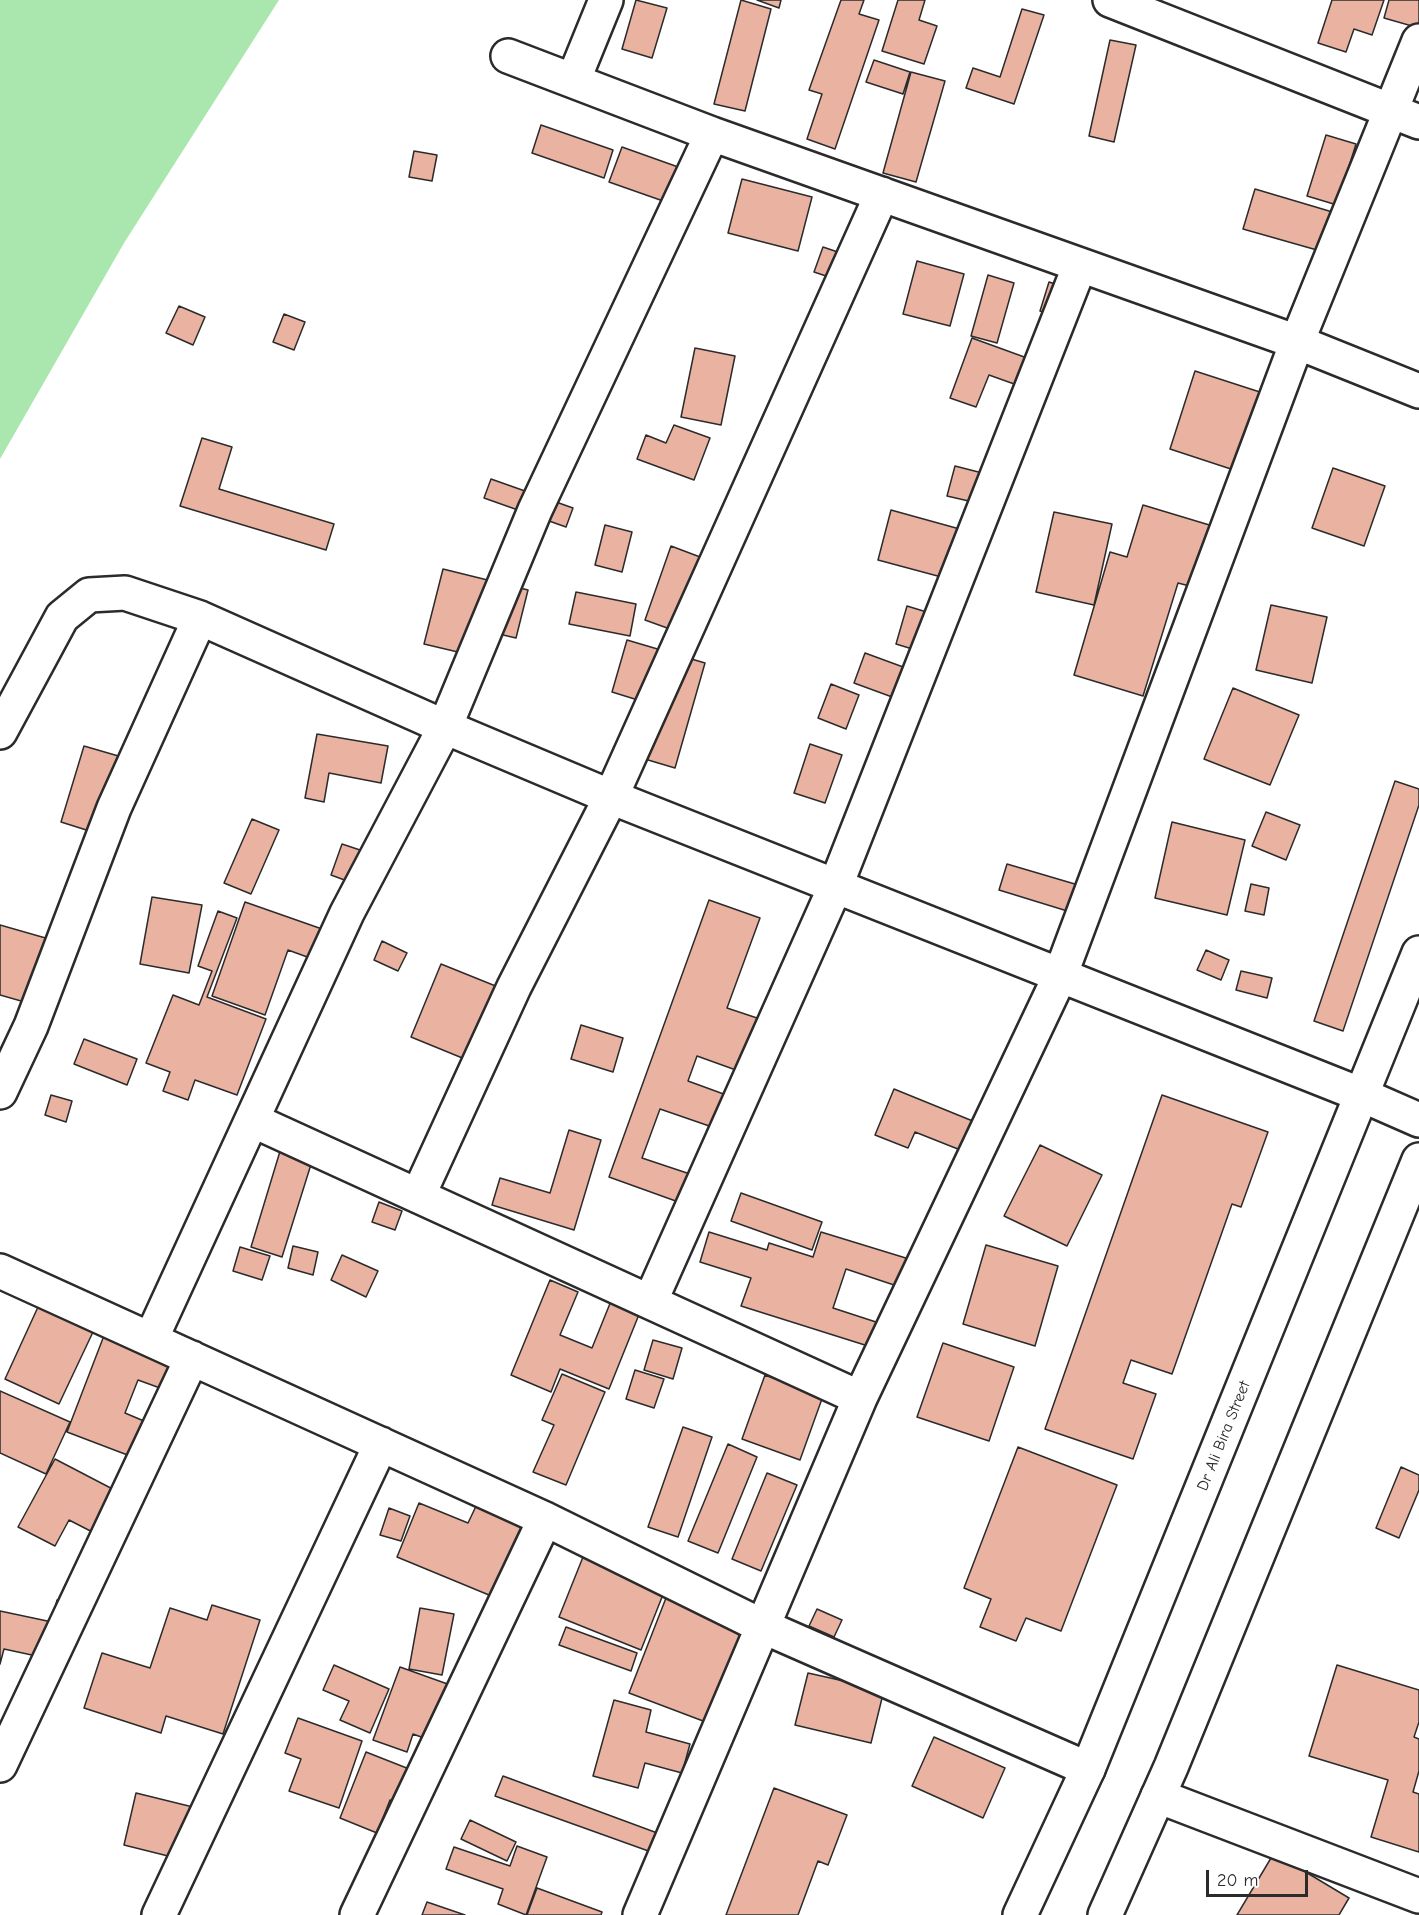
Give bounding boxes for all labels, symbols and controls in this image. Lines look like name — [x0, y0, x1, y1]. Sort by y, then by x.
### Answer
street label: Dr Ali Bira Street — [1193, 1378, 1255, 1494]
scale bar — [1209, 1858, 1311, 1896]
text: 20 m — [1217, 1870, 1258, 1891]

